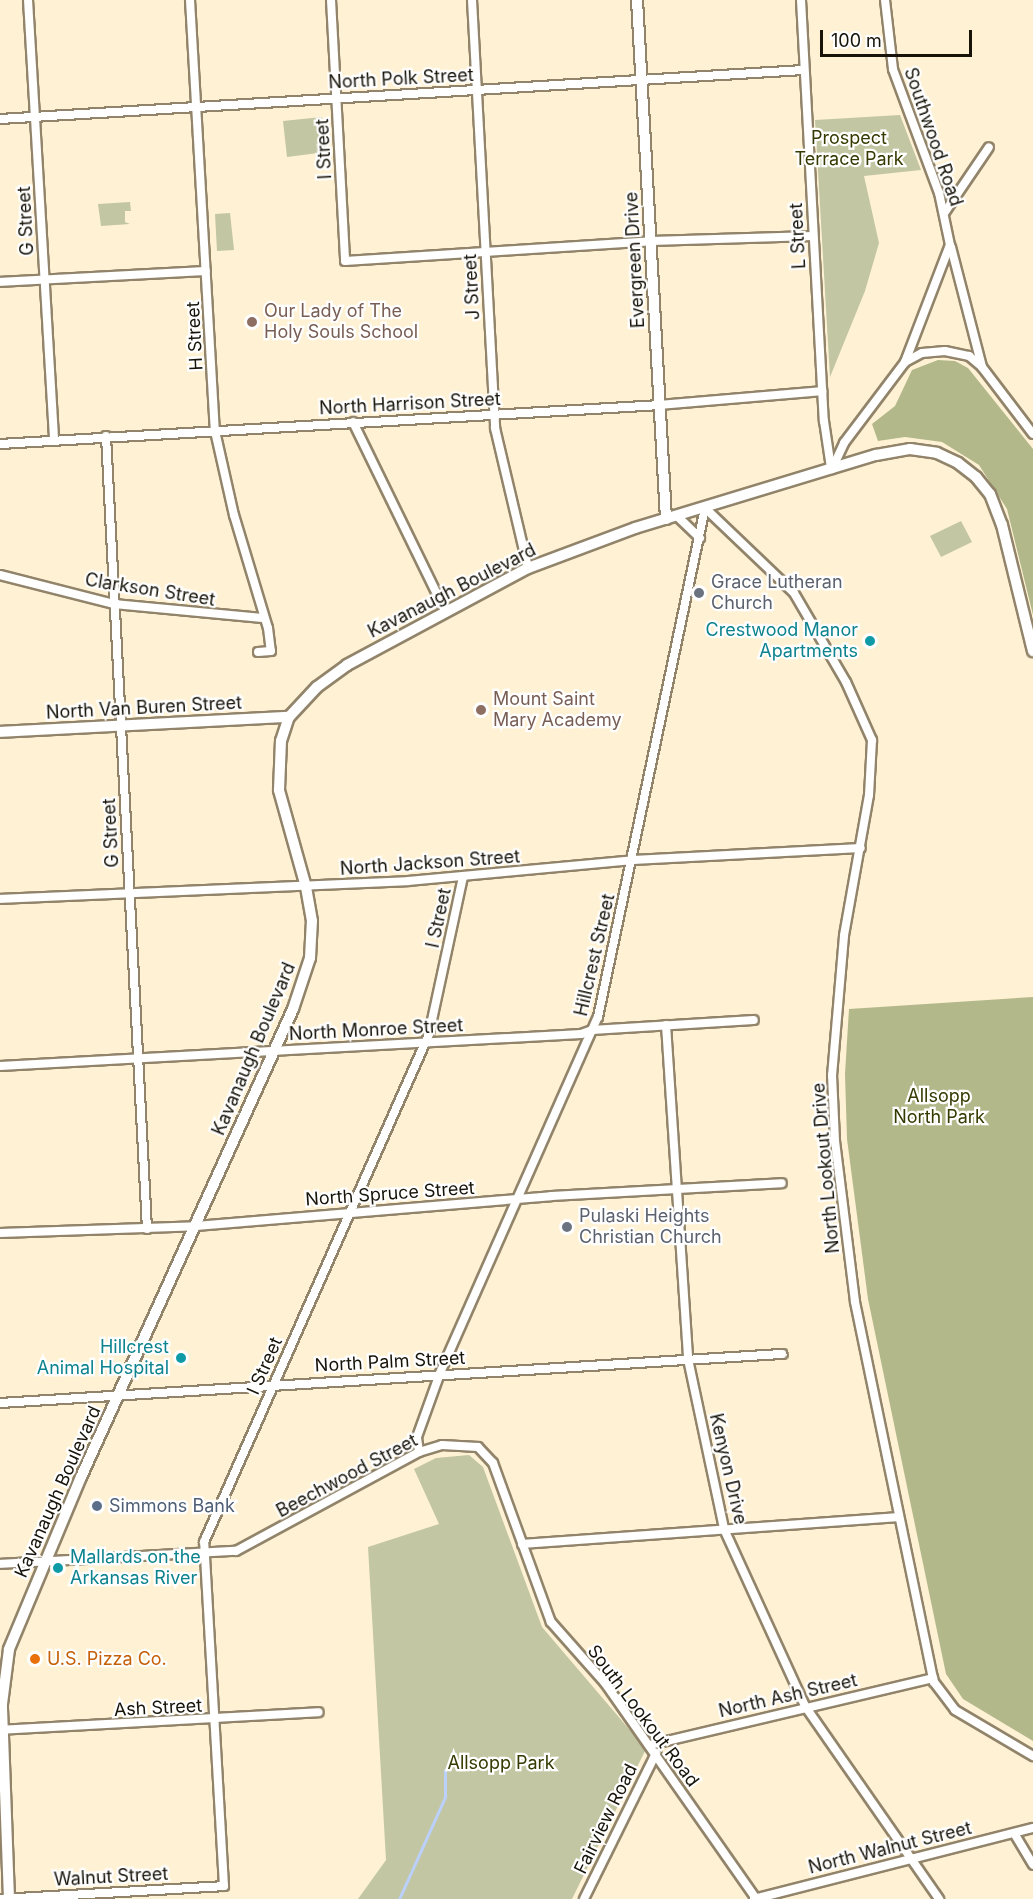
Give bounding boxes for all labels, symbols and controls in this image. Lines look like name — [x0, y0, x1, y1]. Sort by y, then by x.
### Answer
scale bar — [823, 18, 974, 56]
text: 100 m — [831, 30, 882, 51]
street label: North Polk Street — [328, 64, 474, 94]
street label: Southwood Road — [899, 65, 967, 209]
street label: I Street — [312, 118, 336, 180]
park label: Prospect Terrace Park — [794, 128, 904, 170]
street label: G Street — [13, 186, 39, 256]
street label: Evergreen Drive — [621, 191, 649, 329]
street label: L Street — [785, 202, 811, 270]
street label: J Street — [459, 253, 485, 321]
street label: H Street — [182, 301, 208, 371]
place label: Our Lady of The Holy Souls School — [264, 301, 418, 344]
marker: Our Lady of The Holy Souls School — [245, 315, 259, 329]
street label: North Harrison Street — [319, 388, 501, 420]
street label: Kavanaugh Boulevard — [364, 539, 540, 643]
street label: Clarkson Street — [83, 569, 217, 611]
place label: Grace Lutheran Church — [711, 572, 843, 614]
marker: Grace Lutheran Church — [692, 586, 706, 600]
place label: Crestwood Manor Apartments — [706, 620, 858, 662]
marker: Crestwood Manor Apartments — [863, 634, 877, 648]
place label: Mount Saint Mary Academy — [493, 689, 622, 732]
street label: North Van Buren Street — [45, 692, 243, 724]
marker: Mount Saint Mary Academy — [474, 703, 488, 717]
street label: G Street — [98, 798, 124, 868]
street label: North Jackson Street — [339, 846, 521, 880]
street label: I Street — [422, 886, 456, 950]
street label: Hillcrest Street — [570, 892, 620, 1018]
street label: Kavanaugh Boulevard — [208, 959, 300, 1139]
street label: North Monroe Street — [288, 1015, 464, 1045]
street label: North Lookout Drive — [808, 1082, 844, 1254]
park label: Allsopp North Park — [893, 1086, 985, 1128]
street label: North Spruce Street — [305, 1177, 475, 1211]
place label: Pulaski Heights Christian Church — [579, 1206, 722, 1248]
marker: Pulaski Heights Christian Church — [560, 1220, 574, 1234]
street label: I Street — [243, 1334, 287, 1398]
place label: Hillcrest Animal Hospital — [37, 1337, 169, 1380]
street label: North Palm Street — [314, 1347, 466, 1377]
marker: Hillcrest Animal Hospital — [174, 1351, 188, 1365]
street label: Kavanaugh Boulevard — [10, 1403, 106, 1581]
street label: Kenyon Drive — [705, 1411, 751, 1527]
street label: Beechwood Street — [273, 1430, 421, 1522]
place label: Simmons Bank — [109, 1495, 235, 1517]
marker: Simmons Bank — [90, 1499, 104, 1513]
place label: Mallards on the Arkansas River — [70, 1547, 201, 1590]
marker: Mallards on the Arkansas River — [51, 1561, 65, 1575]
street label: South Lookout Road — [583, 1641, 703, 1791]
place label: U.S. Pizza Co. — [47, 1648, 167, 1670]
marker: U.S. Pizza Co. — [28, 1652, 42, 1666]
street label: North Ash Street — [717, 1670, 859, 1722]
street label: Ash Street — [113, 1695, 203, 1721]
park label: Allsopp Park — [447, 1752, 555, 1774]
street label: Fairview Road — [570, 1761, 642, 1877]
street label: North Walnut Street — [806, 1817, 974, 1879]
street label: Walnut Street — [53, 1863, 169, 1891]

